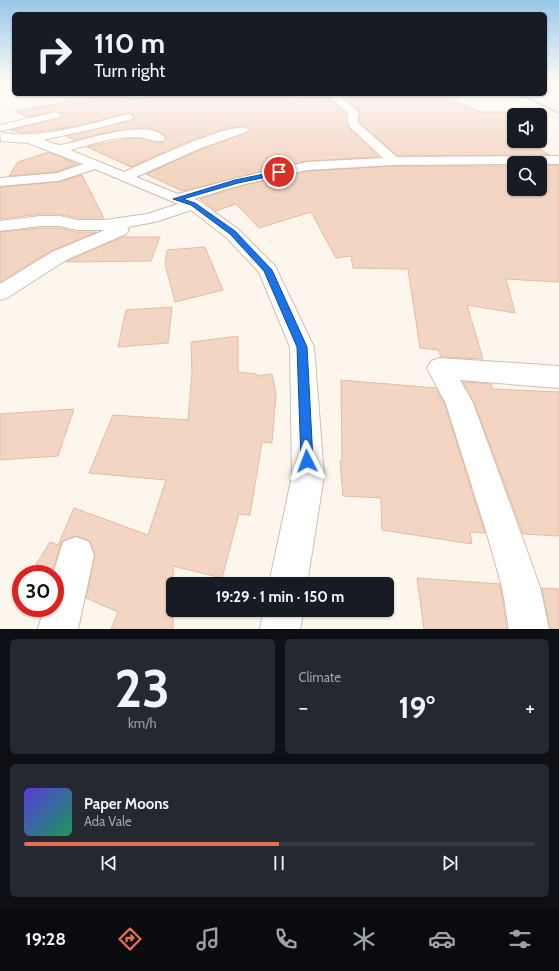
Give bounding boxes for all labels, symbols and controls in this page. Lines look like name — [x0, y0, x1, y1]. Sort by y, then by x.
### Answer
text: 110 m — [94, 26, 165, 60]
icon: right — [28, 28, 80, 80]
text: Turn right — [94, 60, 165, 82]
map controls — [507, 108, 547, 196]
button: sound — [507, 108, 547, 148]
pin — [262, 155, 296, 189]
button: search — [507, 156, 547, 196]
icon: arrive — [268, 161, 290, 183]
position arrow — [286, 440, 328, 482]
speed limit sign: 30 — [12, 565, 64, 617]
text: 19:29 · 1 min · 150 m — [216, 588, 344, 606]
text: 23 — [114, 657, 170, 720]
text: Climate — [299, 669, 341, 685]
text: 19° — [398, 689, 435, 726]
text: − — [299, 694, 308, 721]
text: + — [525, 694, 535, 721]
text: km/h — [128, 715, 156, 731]
text: Paper Moons — [84, 795, 169, 813]
text: Ada Vale — [84, 813, 132, 829]
icon: previous — [98, 852, 120, 874]
icon: pause — [268, 852, 290, 874]
icon: next — [439, 852, 461, 874]
icon: directions — [116, 925, 144, 953]
icon: music — [194, 925, 222, 953]
icon: phone — [272, 925, 300, 953]
icon: climate — [350, 925, 378, 953]
icon: car — [428, 925, 456, 953]
icon: filters — [506, 925, 534, 953]
text: 19:28 — [25, 928, 66, 950]

